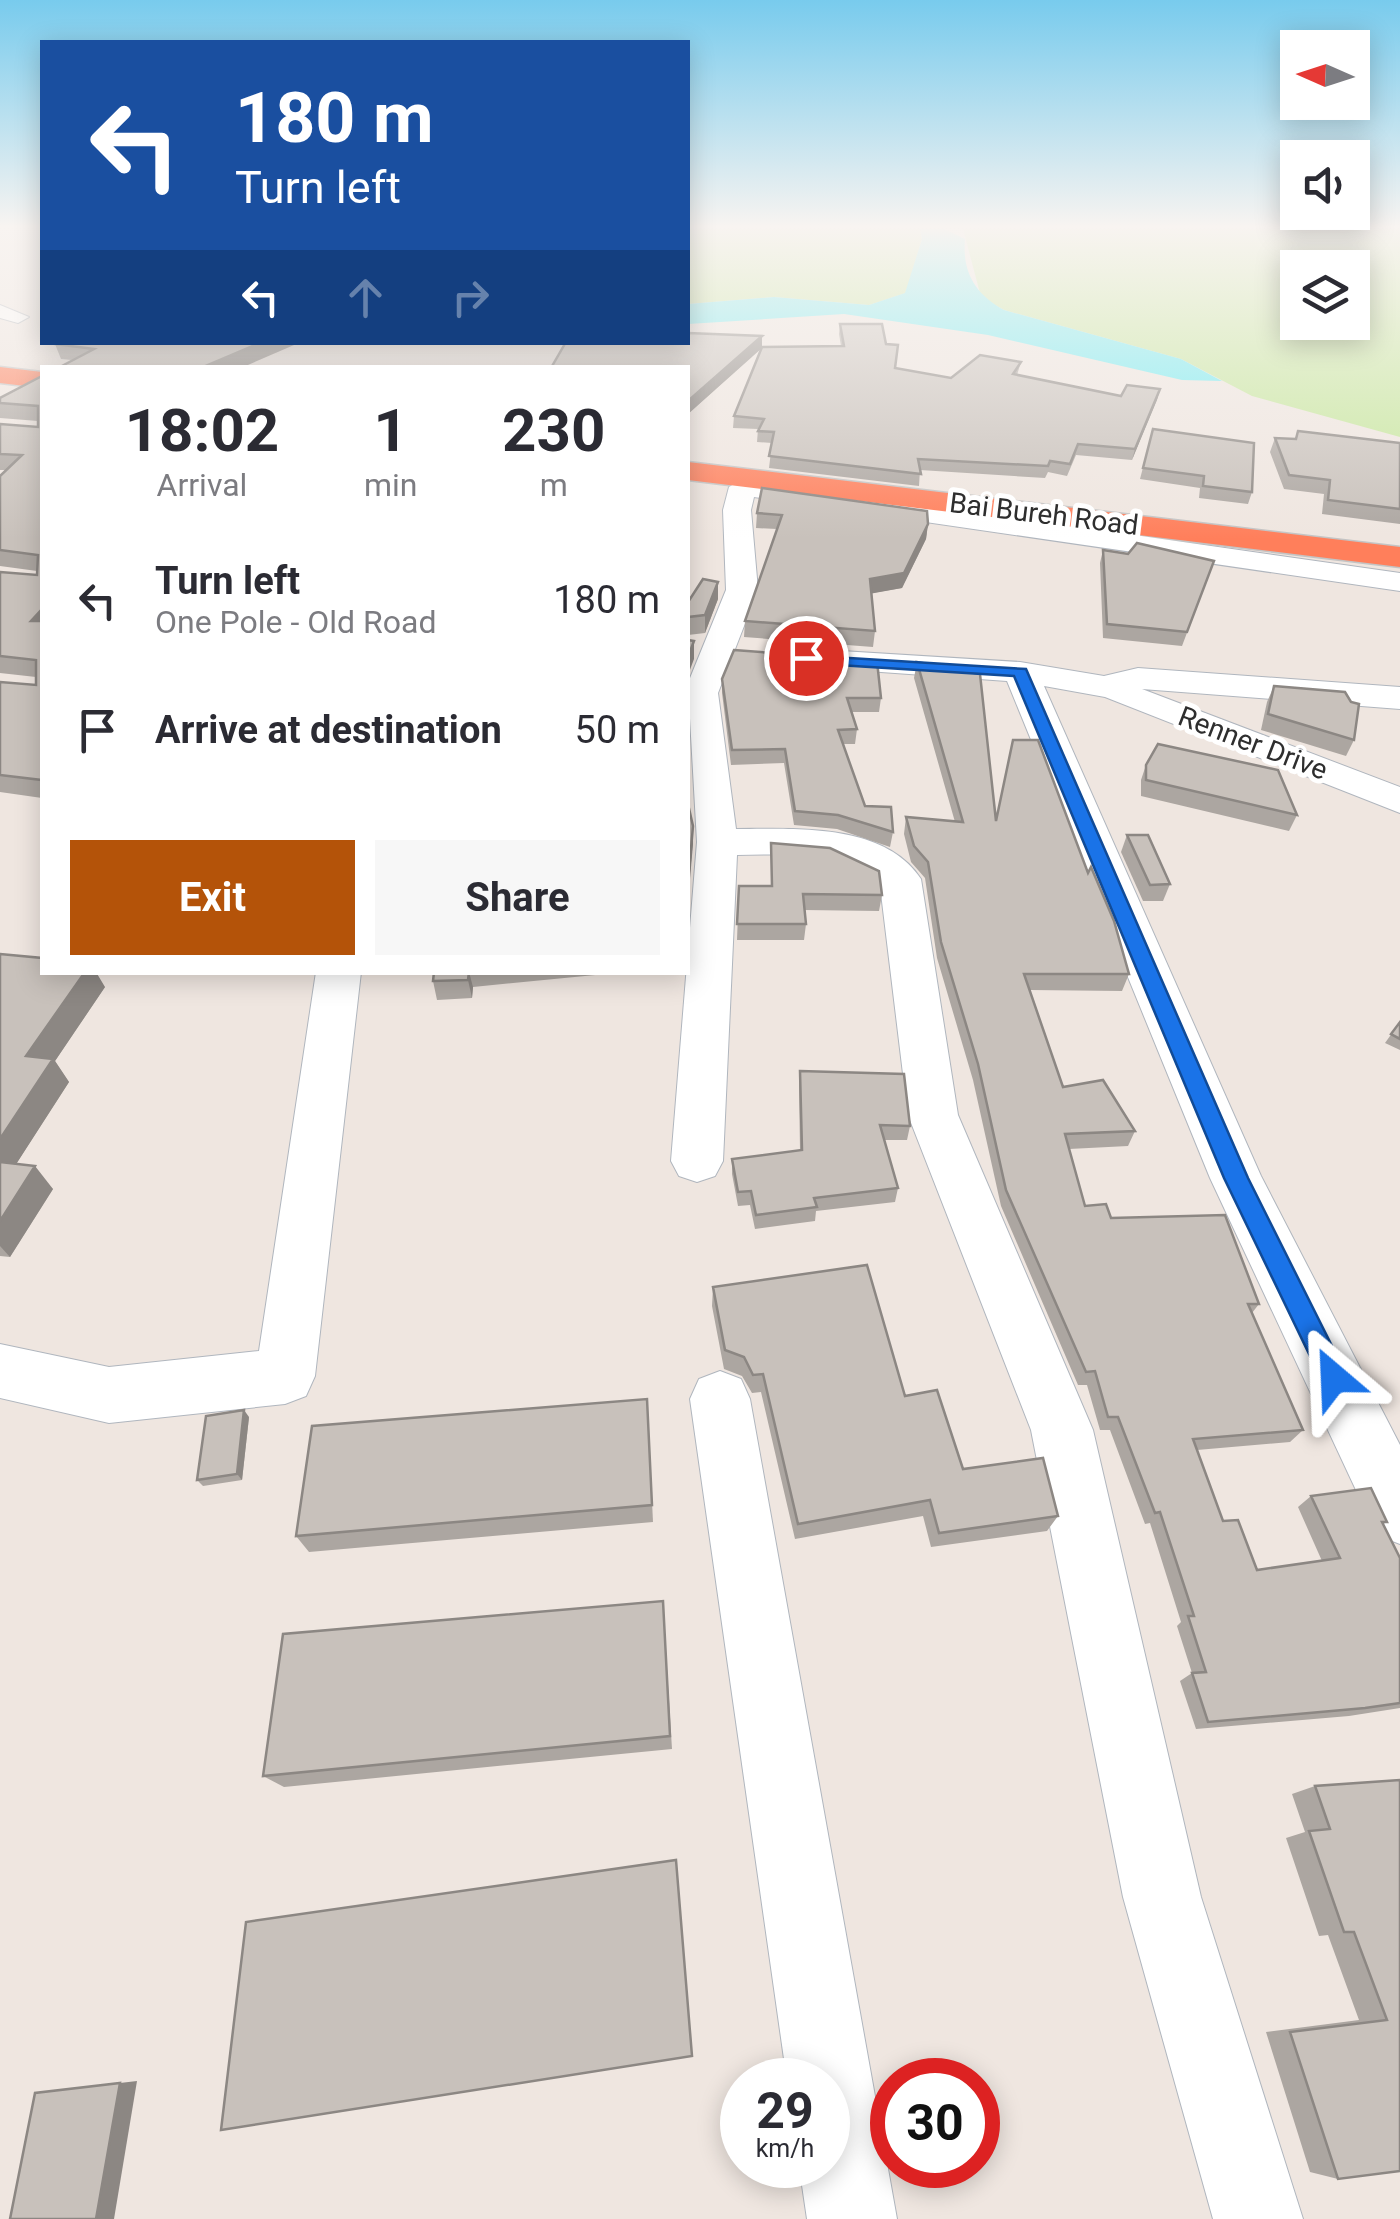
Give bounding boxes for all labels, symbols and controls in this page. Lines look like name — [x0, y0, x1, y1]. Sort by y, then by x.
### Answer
north arrow — [1280, 30, 1370, 120]
map controls — [1280, 30, 1370, 340]
text: 180 m — [235, 77, 434, 159]
icon: left — [70, 80, 200, 210]
button: sound — [1280, 140, 1370, 230]
text: Turn left — [235, 161, 401, 214]
button: layers — [1280, 250, 1370, 340]
icon: left — [233, 270, 288, 325]
icon: ahead — [338, 270, 393, 325]
icon: right — [443, 270, 498, 325]
text: 18:02 — [125, 395, 279, 466]
text: 1 — [373, 395, 408, 466]
text: 230 — [502, 395, 605, 466]
text: Arrival — [157, 466, 247, 504]
text: min — [364, 466, 417, 504]
text: m — [540, 466, 568, 504]
street label: Bai Bureh Road — [948, 486, 1140, 542]
text: Turn left — [155, 559, 300, 603]
icon: left — [70, 573, 125, 628]
text: 180 m — [553, 578, 660, 622]
text: One Pole - Old Road — [155, 603, 437, 641]
pin — [764, 616, 849, 701]
icon: arrive — [779, 631, 834, 686]
street label: Renner Drive — [1174, 699, 1332, 787]
icon: arrive — [70, 703, 125, 758]
text: Arrive at destination — [155, 708, 502, 752]
text: 50 m — [575, 708, 660, 752]
button: Exit — [70, 840, 355, 955]
button: Share — [375, 840, 660, 955]
position arrow — [1282, 1326, 1386, 1430]
speed limit sign: 30 — [870, 2058, 1000, 2188]
text: 29 — [756, 2082, 814, 2140]
text: km/h — [756, 2134, 814, 2163]

